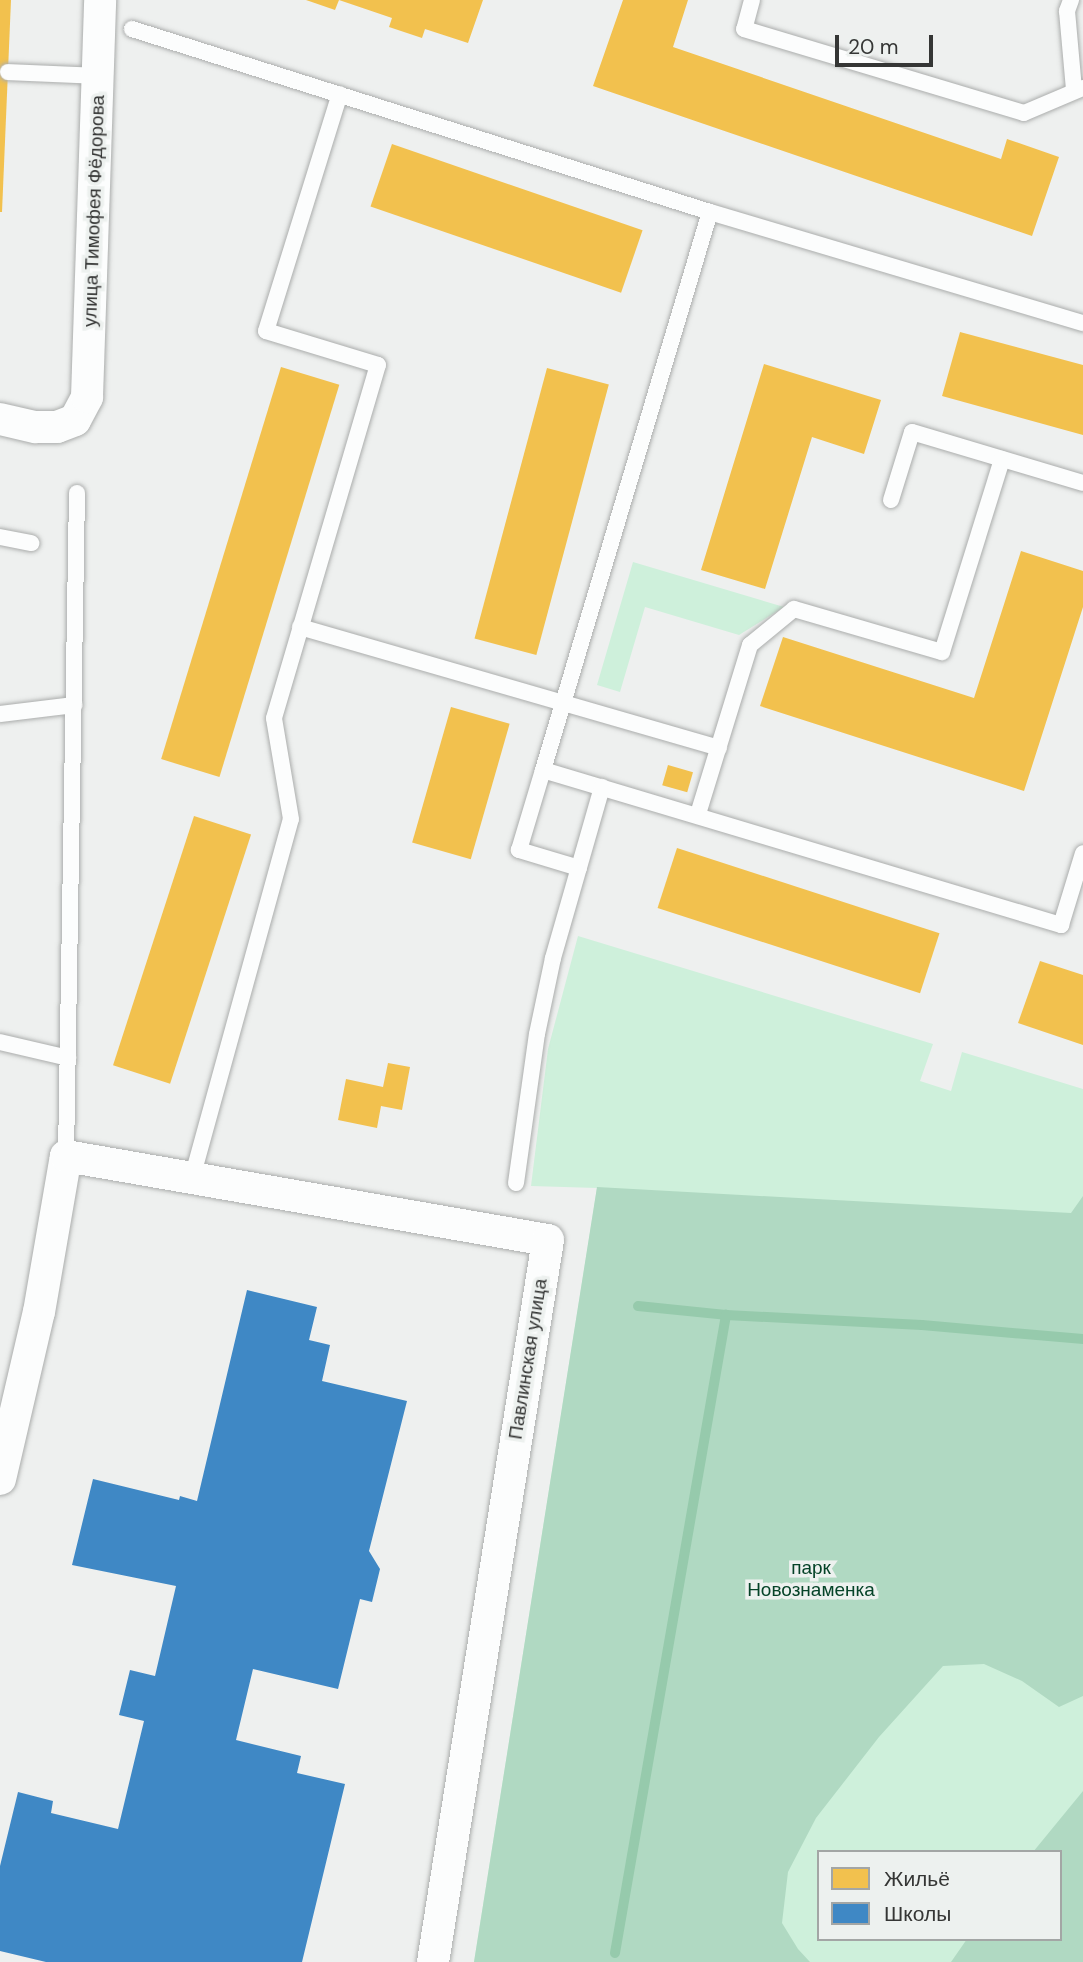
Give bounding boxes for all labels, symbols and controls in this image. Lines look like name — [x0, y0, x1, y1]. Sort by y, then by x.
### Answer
scale bar — [838, 21, 936, 65]
text: 20 m — [848, 33, 899, 61]
street label: улица Тимофея Фёдорова — [79, 95, 109, 327]
street label: Павлинская улица — [504, 1277, 552, 1441]
park label: парк Новознаменка — [747, 1557, 875, 1601]
legend — [817, 1850, 1062, 1941]
text: Жильё — [884, 1865, 950, 1893]
text: Школы — [884, 1900, 951, 1928]

